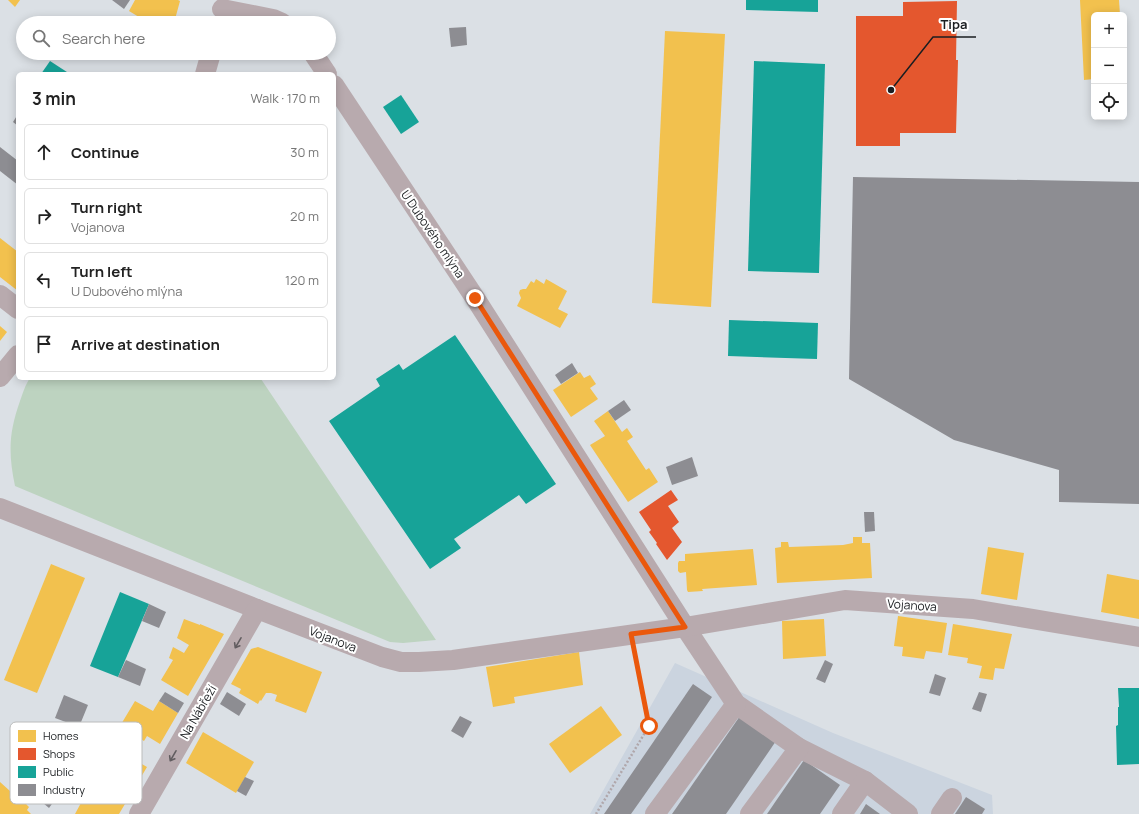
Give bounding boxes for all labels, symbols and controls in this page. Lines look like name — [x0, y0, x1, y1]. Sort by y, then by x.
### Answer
callout: Tipa — [933, 12, 976, 37]
map controls — [1091, 12, 1127, 120]
button: + — [1091, 12, 1127, 48]
text: Tipa — [940, 15, 968, 33]
search box — [16, 16, 336, 60]
icon: search — [30, 27, 52, 49]
text: Search here — [62, 28, 145, 49]
button: − — [1091, 48, 1127, 84]
button: locate — [1091, 84, 1127, 120]
text: 3 min — [32, 87, 76, 110]
text: Walk · 170 m — [250, 89, 320, 107]
icon: ahead — [33, 141, 55, 163]
text: Continue — [71, 142, 139, 163]
text: 30 m — [290, 143, 319, 161]
street label: U Dubového mlýna — [397, 187, 469, 281]
text: Turn right — [71, 197, 142, 218]
icon: right — [33, 205, 55, 227]
text: 20 m — [290, 207, 319, 225]
text: Vojanova — [71, 218, 125, 236]
text: Turn left — [71, 261, 133, 282]
icon: left — [33, 269, 55, 291]
text: 120 m — [285, 271, 319, 289]
text: U Dubového mlýna — [71, 282, 182, 300]
route end — [466, 289, 484, 307]
icon: arrive — [33, 333, 55, 355]
text: Arrive at destination — [71, 334, 220, 355]
street label: Vojanova — [887, 595, 937, 615]
street label: Vojanova — [307, 622, 359, 656]
one-way arrow — [233, 637, 241, 649]
street label: Na Nábřeží — [176, 682, 220, 742]
route start — [640, 717, 658, 735]
legend — [10, 722, 142, 804]
text: Homes — [43, 728, 79, 743]
text: Shops — [43, 746, 75, 761]
one-way arrow — [168, 750, 176, 762]
text: Public — [43, 764, 74, 779]
text: Industry — [43, 782, 85, 797]

